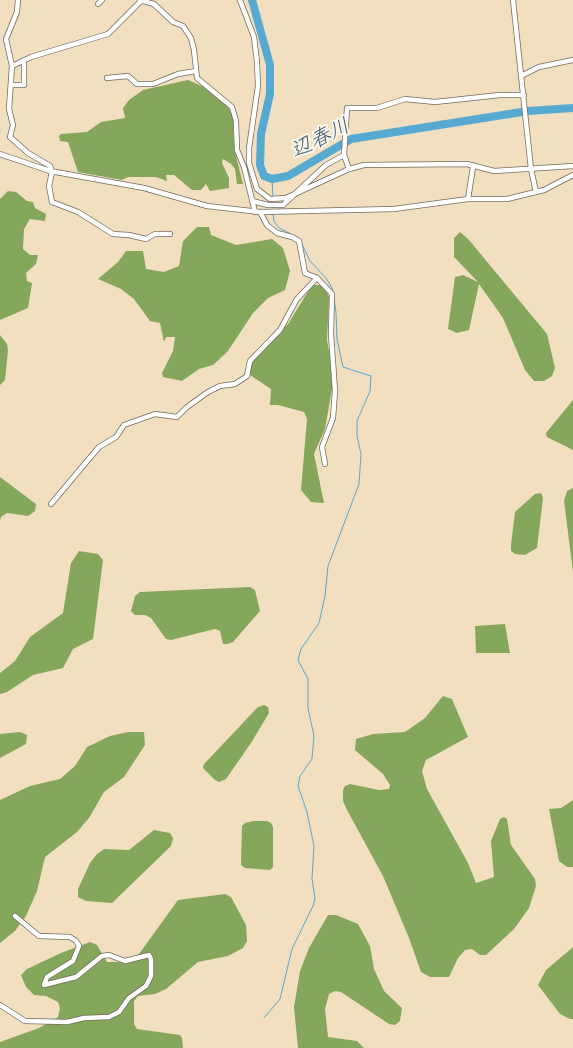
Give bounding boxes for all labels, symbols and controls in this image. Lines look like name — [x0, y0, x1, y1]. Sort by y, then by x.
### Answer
water label: 辺春川 — [287, 115, 355, 165]

